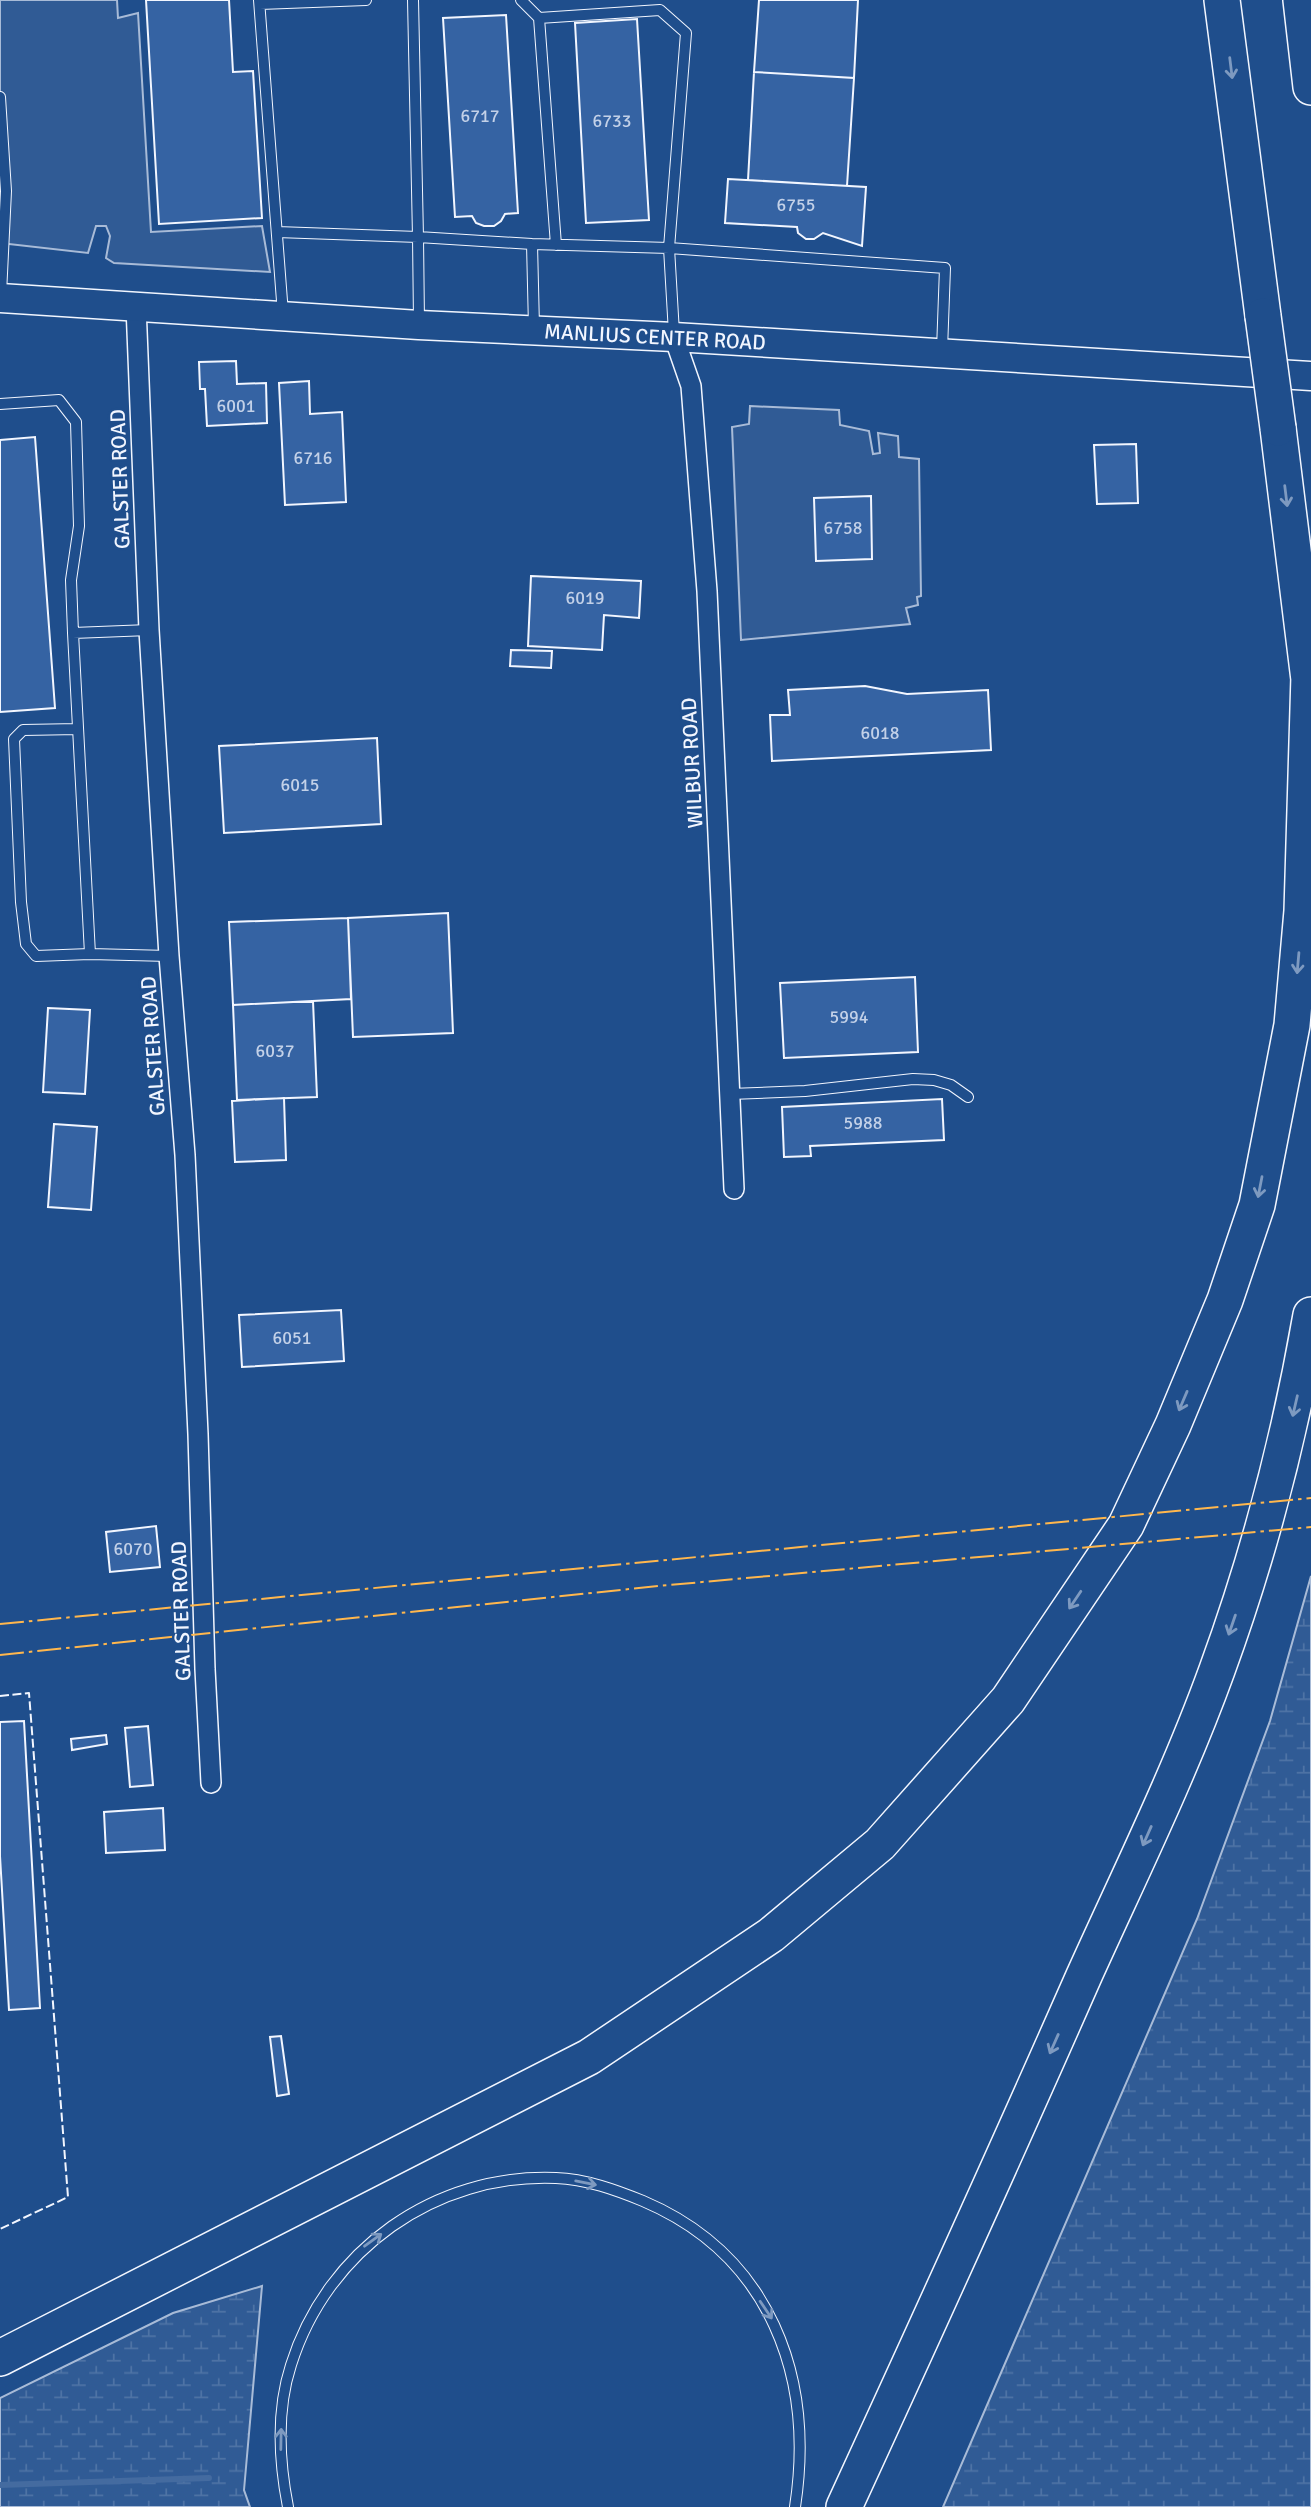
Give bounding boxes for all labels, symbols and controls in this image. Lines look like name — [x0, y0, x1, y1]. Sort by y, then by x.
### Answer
one-way arrow — [1224, 56, 1237, 79]
house number: 6717 — [461, 105, 499, 127]
house number: 6733 — [593, 110, 631, 132]
house number: 6755 — [777, 194, 815, 216]
street label: MANLIUS CENTER ROAD — [544, 318, 766, 356]
house number: 6001 — [217, 395, 255, 417]
street label: GALSTER ROAD — [105, 409, 135, 549]
house number: 6716 — [294, 447, 332, 469]
one-way arrow — [1280, 484, 1293, 507]
house number: 6758 — [824, 517, 862, 539]
house number: 6019 — [566, 587, 604, 609]
street label: WILBUR ROAD — [676, 697, 708, 829]
house number: 6018 — [861, 722, 899, 744]
house number: 6015 — [281, 774, 319, 796]
one-way arrow — [1291, 951, 1304, 974]
street label: GALSTER ROAD — [135, 975, 171, 1117]
house number: 5994 — [830, 1006, 869, 1028]
house number: 6037 — [256, 1040, 294, 1062]
house number: 5988 — [844, 1112, 882, 1134]
one-way arrow — [1253, 1175, 1267, 1198]
house number: 6051 — [273, 1327, 311, 1349]
one-way arrow — [1176, 1390, 1189, 1411]
one-way arrow — [1287, 1394, 1301, 1417]
house number: 6070 — [114, 1538, 152, 1560]
street label: GALSTER ROAD — [166, 1541, 196, 1681]
one-way arrow — [1068, 1590, 1083, 1609]
one-way arrow — [1225, 1614, 1238, 1636]
one-way arrow — [1140, 1825, 1153, 1846]
one-way arrow — [1047, 2032, 1060, 2054]
one-way arrow — [574, 2177, 597, 2190]
one-way arrow — [364, 2233, 383, 2248]
one-way arrow — [759, 2299, 773, 2319]
one-way arrow — [274, 2428, 288, 2451]

